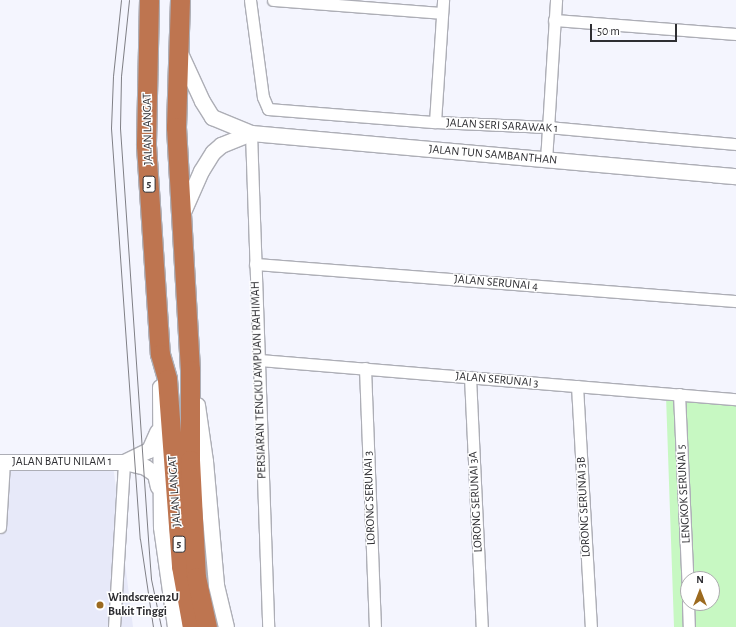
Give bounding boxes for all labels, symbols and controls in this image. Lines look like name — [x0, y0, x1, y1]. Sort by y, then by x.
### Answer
scale bar — [592, 16, 679, 42]
text: 50 m — [597, 25, 620, 37]
street label: JALAN LANGAT — [140, 93, 156, 165]
street label: JALAN SERI SARAWAK 1 — [446, 116, 558, 136]
street label: JALAN TUN SAMBANTHAN — [428, 142, 558, 168]
road number: 5 — [142, 175, 156, 193]
street label: JALAN SERUNAI 4 — [453, 272, 539, 294]
street label: PERSIARAN TENGKU AMPUAN RAHIMAH — [248, 281, 270, 479]
street label: JALAN SERUNAI 3 — [455, 369, 539, 391]
street label: LENGKOK SERUNAI 5 — [674, 444, 694, 544]
street label: LORONG SERUNAI 3 — [361, 451, 379, 545]
street label: LORONG SERUNAI 3A — [466, 451, 486, 553]
street label: JALAN BATU NILAM 1 — [12, 455, 112, 469]
street label: JALAN LANGAT — [165, 455, 185, 527]
street label: LORONG SERUNAI 3B — [574, 456, 594, 558]
road number: 5 — [172, 535, 186, 553]
north arrow — [680, 571, 720, 611]
text: N — [696, 574, 704, 585]
place label: Windscreen2U Bukit Tinggi — [108, 591, 179, 619]
marker: Windscreen2U Bukit Tinggi — [95, 600, 105, 610]

